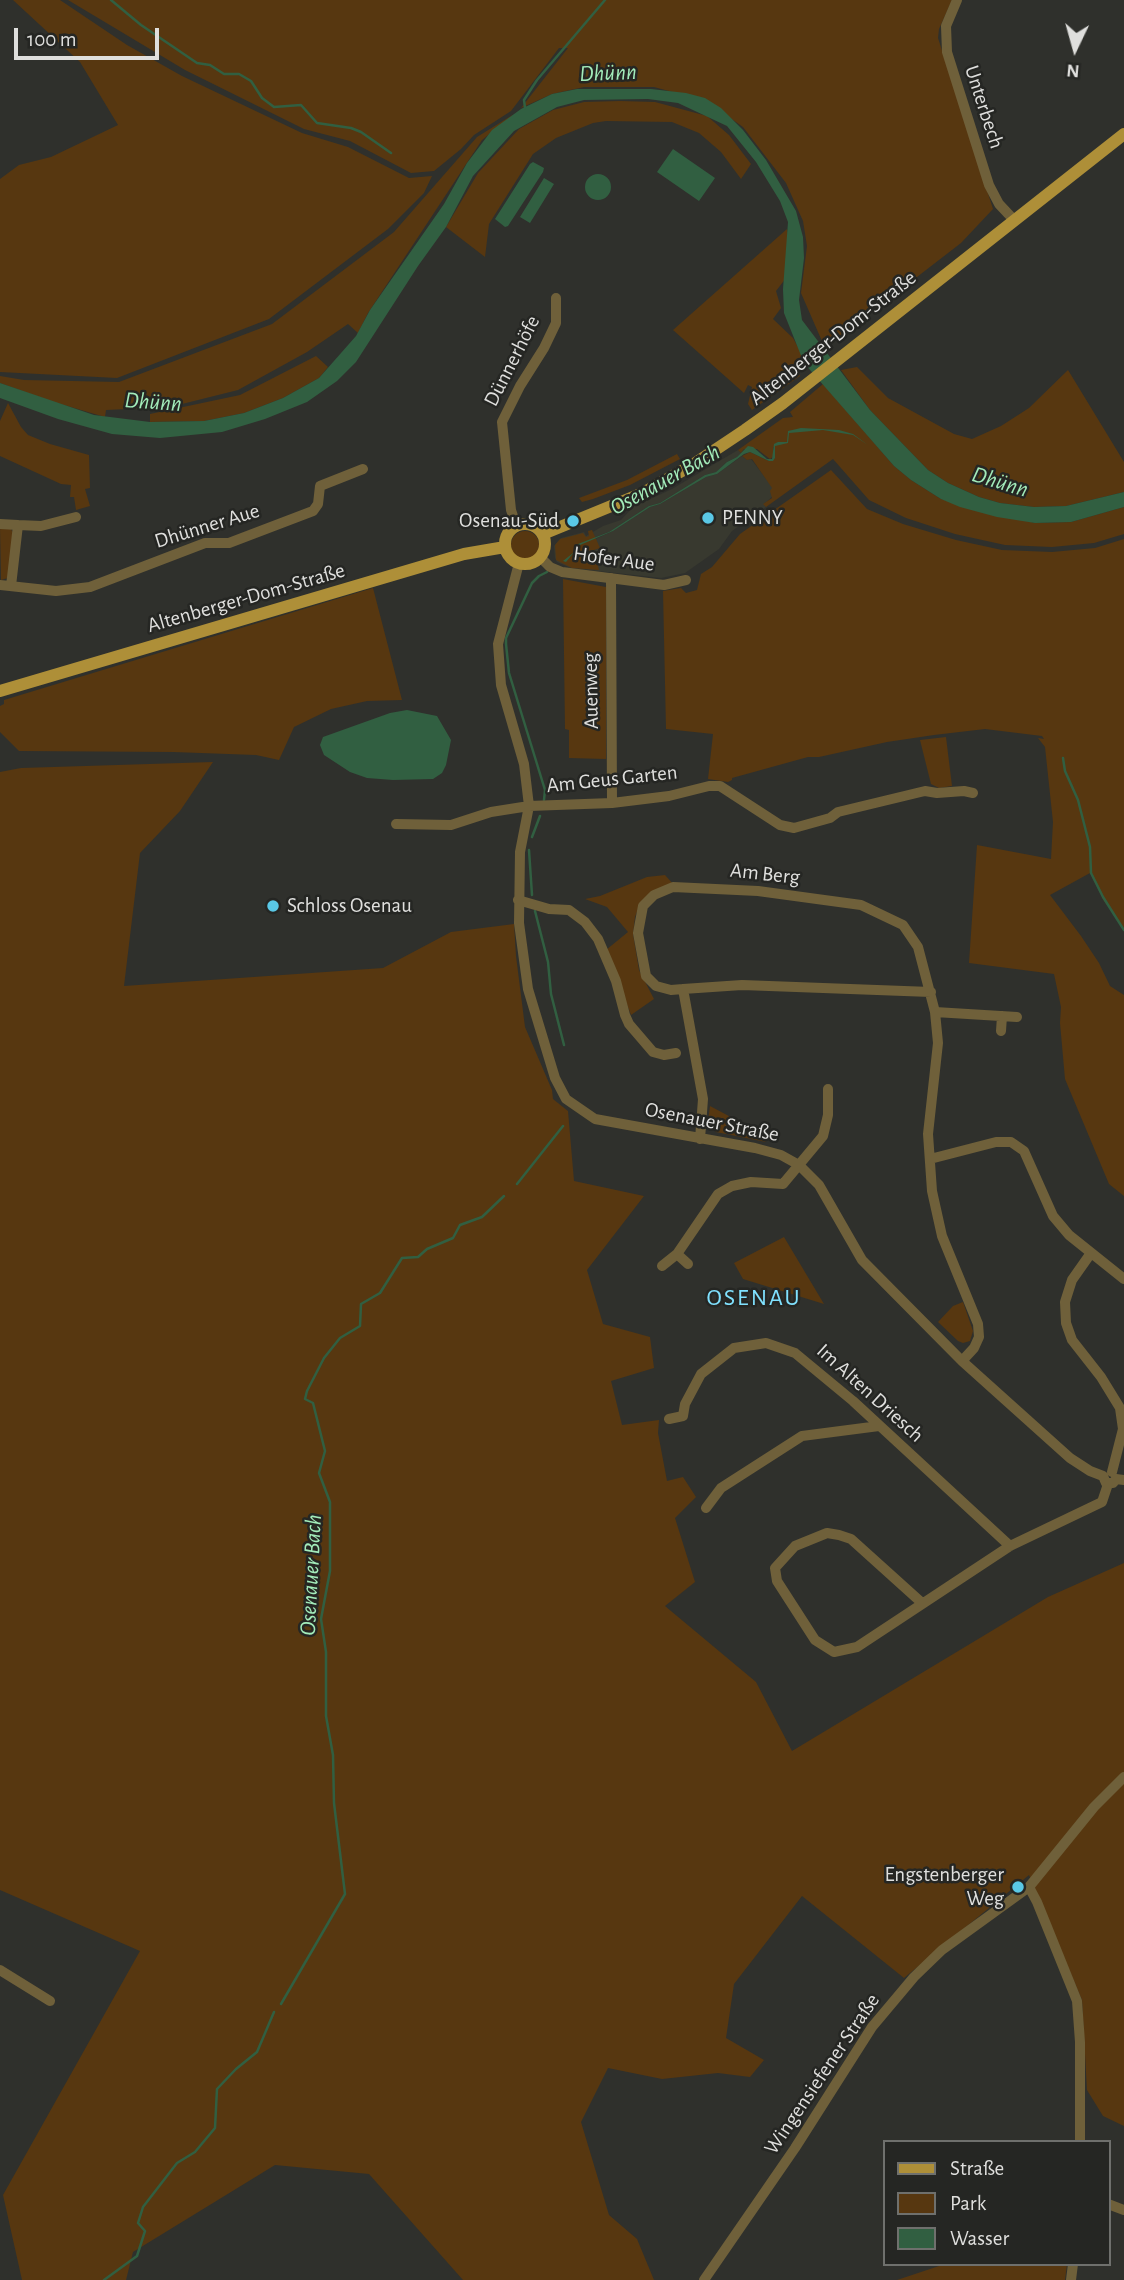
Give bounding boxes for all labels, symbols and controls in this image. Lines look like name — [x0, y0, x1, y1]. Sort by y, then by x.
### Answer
scale bar — [18, 14, 163, 58]
north arrow — [1040, 14, 1110, 84]
text: 100 m — [27, 29, 77, 50]
water label: Dhünn — [579, 58, 637, 88]
text: N — [1066, 60, 1081, 80]
street label: Unterbech — [959, 62, 1009, 152]
street label: Altenberger-Dom-Straße — [745, 265, 921, 411]
street label: Dünnerhöfe — [478, 311, 546, 411]
water label: Dhünn — [123, 386, 183, 418]
water label: Osenauer Bach — [605, 438, 725, 522]
water label: Dhünn — [969, 460, 1031, 504]
street label: Dhünner Aue — [151, 498, 263, 554]
place label: PENNY — [722, 505, 783, 531]
place label: Osenau-Süd — [459, 508, 559, 534]
marker: PENNY — [700, 510, 716, 526]
marker: Osenau-Süd — [565, 513, 581, 529]
street label: Hofer Aue — [572, 541, 656, 577]
street label: Altenberger-Dom-Straße — [144, 558, 348, 638]
street label: Auenweg — [578, 653, 604, 729]
street label: Am Geus Garten — [545, 760, 679, 798]
street label: Am Berg — [729, 858, 801, 890]
place label: Schloss Osenau — [287, 893, 412, 919]
marker: Schloss Osenau — [265, 898, 281, 914]
street label: Osenauer Straße — [643, 1097, 781, 1147]
district label: OSENAU — [707, 1284, 801, 1312]
street label: Im Alten Driesch — [811, 1338, 929, 1448]
water label: Osenauer Bach — [294, 1514, 328, 1636]
place label: Engstenberger Weg — [884, 1862, 1004, 1912]
marker: Engstenberger Weg — [1010, 1879, 1026, 1895]
street label: Wingensiefener Straße — [759, 1989, 885, 2159]
legend — [883, 2140, 1110, 2266]
text: Straße — [950, 2158, 1004, 2179]
text: Park — [950, 2193, 986, 2214]
text: Wasser — [950, 2228, 1009, 2249]

